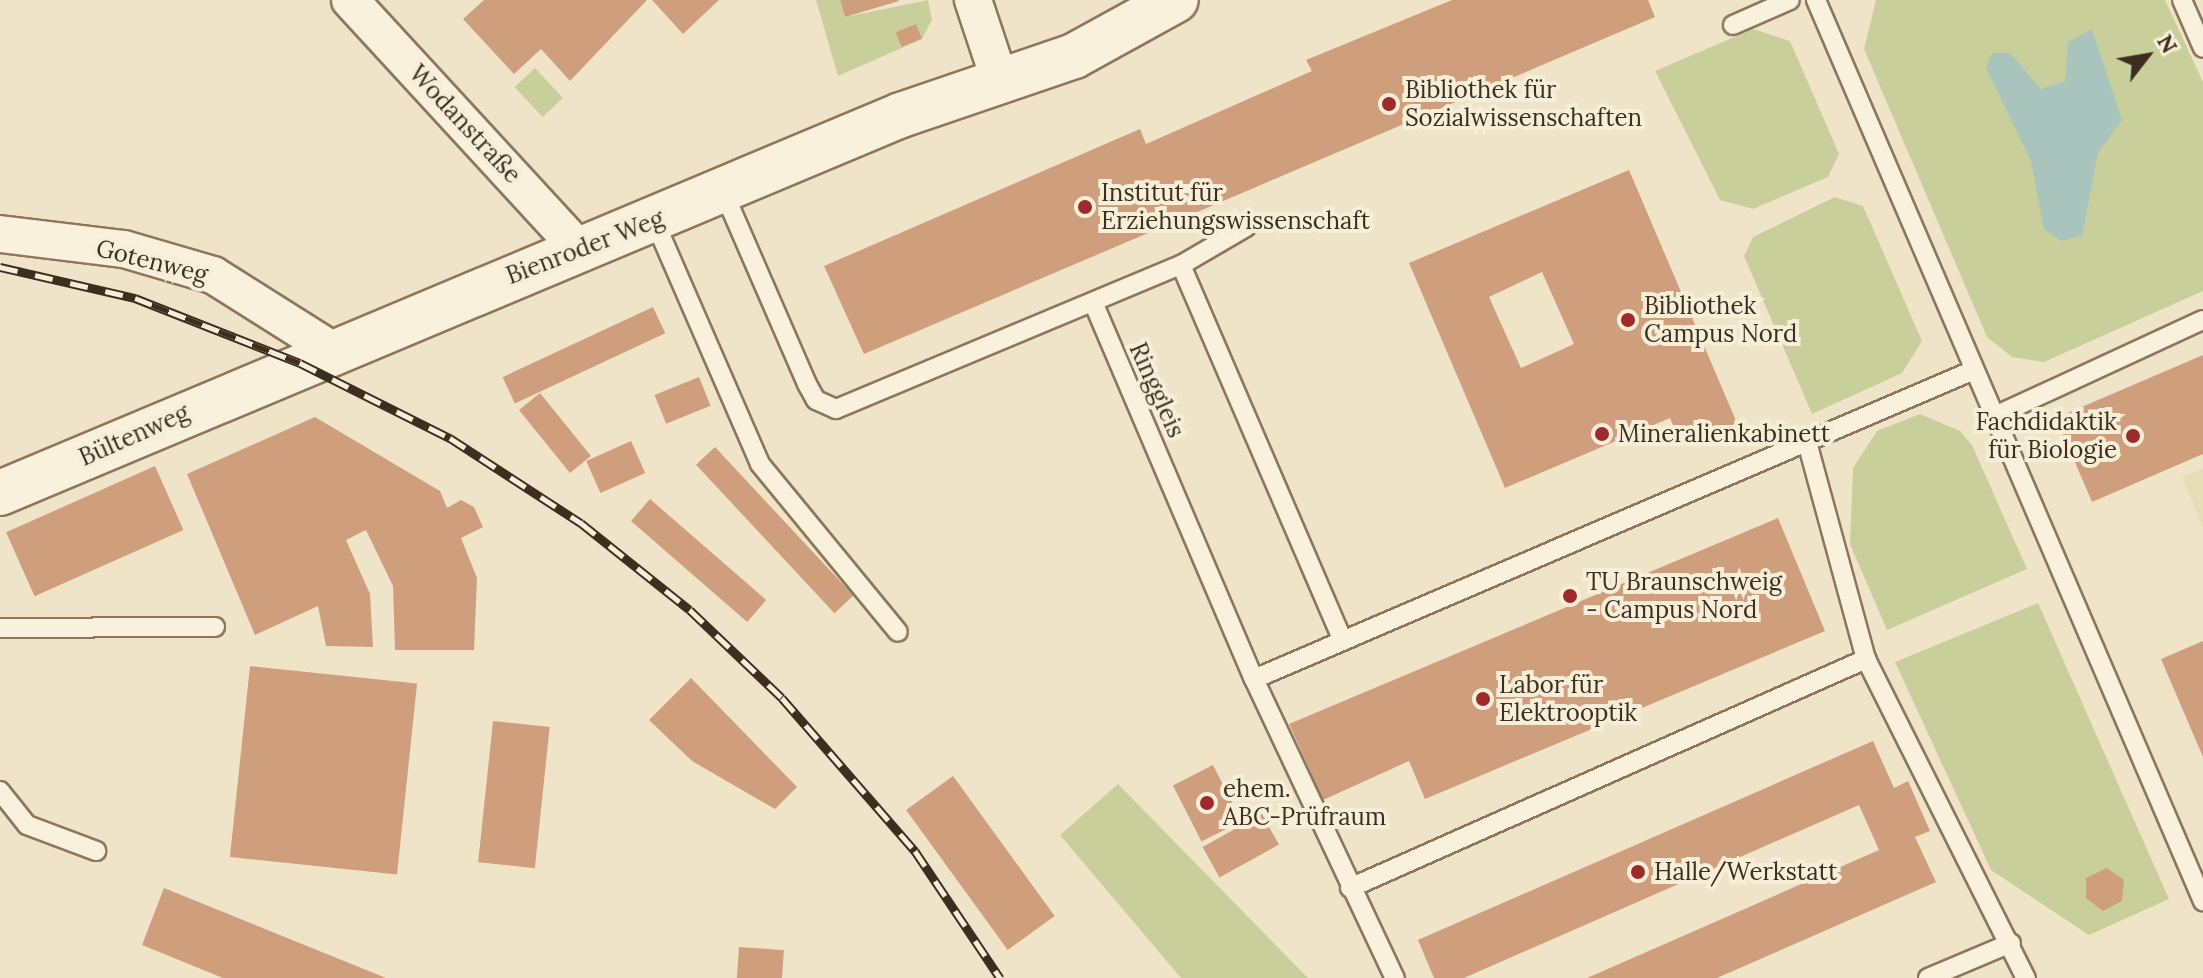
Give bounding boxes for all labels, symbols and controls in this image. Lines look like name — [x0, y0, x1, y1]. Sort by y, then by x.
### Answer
north arrow — [2107, 16, 2187, 96]
text: N — [2151, 29, 2184, 58]
street label: Wodanstraße — [403, 59, 527, 189]
place label: Bibliothek für Sozialwissenschaften — [1405, 76, 1642, 132]
marker: Bibliothek für Sozialwissenschaften — [1380, 95, 1398, 113]
place label: Institut für Erziehungswissenschaft — [1101, 179, 1370, 235]
marker: Institut für Erziehungswissenschaft — [1076, 198, 1094, 216]
street label: Bienroder Weg — [502, 204, 668, 290]
street label: Gotenweg — [93, 233, 211, 289]
place label: Bibliothek Campus Nord — [1644, 292, 1797, 348]
marker: Bibliothek Campus Nord — [1619, 311, 1637, 329]
street label: Ringgleis — [1123, 338, 1191, 442]
street label: Bültenweg — [75, 398, 193, 472]
place label: Fachdidaktik für Biologie — [1976, 408, 2117, 464]
place label: Mineralienkabinett — [1618, 420, 1830, 448]
marker: Mineralienkabinett — [1593, 425, 1611, 443]
marker: Fachdidaktik für Biologie — [2124, 427, 2142, 445]
place label: TU Braunschweig - Campus Nord — [1586, 568, 1782, 624]
marker: TU Braunschweig - Campus Nord — [1561, 587, 1579, 605]
place label: Labor für Elektrooptik — [1499, 671, 1637, 727]
marker: Labor für Elektrooptik — [1474, 690, 1492, 708]
place label: ehem. ABC-Prüfraum — [1223, 775, 1386, 831]
marker: ehem. ABC-Prüfraum — [1198, 794, 1216, 812]
place label: Halle/Werkstatt — [1654, 858, 1837, 886]
marker: Halle/Werkstatt — [1629, 863, 1647, 881]

